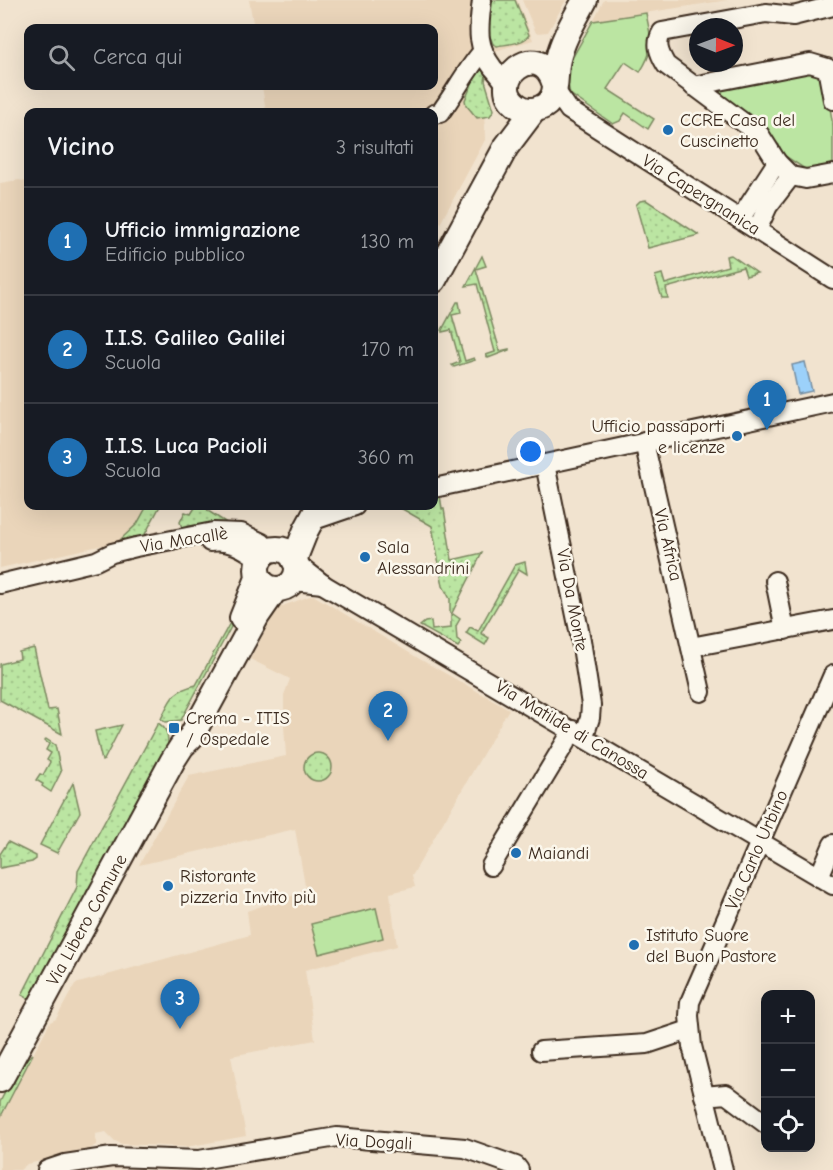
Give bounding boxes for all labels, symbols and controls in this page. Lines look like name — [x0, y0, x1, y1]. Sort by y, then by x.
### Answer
north arrow — [689, 18, 743, 72]
search box — [24, 24, 438, 90]
icon: search — [45, 41, 78, 74]
text: Cerca qui — [93, 44, 183, 70]
place label: CCRE Casa del Cuscinetto — [680, 110, 795, 152]
marker: CCRE Casa del Cuscinetto — [661, 123, 675, 137]
text: Vicino — [48, 132, 114, 162]
text: 3 risultati — [336, 136, 414, 159]
street label: Via Capergnanica — [638, 150, 764, 240]
text: Ufficio immigrazione — [105, 217, 300, 243]
text: 1 — [64, 230, 71, 253]
text: 130 m — [361, 230, 414, 253]
text: Edificio pubblico — [105, 243, 245, 266]
text: I.I.S. Galileo Galilei — [105, 325, 286, 351]
text: 2 — [63, 338, 72, 361]
text: 170 m — [361, 338, 414, 361]
text: Scuola — [105, 351, 161, 374]
pin: 1 — [748, 380, 786, 430]
place label: Ufficio passaporti e licenze — [592, 416, 725, 458]
marker: Ufficio passaporti e licenze — [730, 429, 744, 443]
text: I.I.S. Luca Pacioli — [105, 433, 268, 459]
your location — [516, 437, 545, 466]
text: 3 — [63, 446, 72, 469]
text: 360 m — [358, 446, 414, 469]
text: Scuola — [105, 459, 161, 482]
street label: Via Africa — [649, 507, 687, 583]
street label: Via Macallè — [139, 523, 229, 557]
place label: Sala Alessandrini — [377, 537, 469, 579]
street label: Via Da Monte — [552, 547, 592, 653]
marker: Sala Alessandrini — [358, 550, 372, 564]
street label: Via Matilde di Canossa — [492, 676, 652, 784]
pin: 2 — [368, 692, 408, 741]
place label: Crema - ITIS / Ospedale — [186, 708, 290, 750]
marker: Crema - ITIS / Ospedale — [167, 721, 181, 735]
street label: Via Carlo Urbino — [721, 787, 793, 913]
place label: Maiandi — [528, 843, 589, 864]
marker: Maiandi — [509, 846, 523, 860]
street label: Via Libero Comune — [42, 851, 132, 989]
place label: Ristorante pizzeria Invito più — [180, 866, 316, 908]
marker: Ristorante pizzeria Invito più — [161, 879, 175, 893]
place label: Istituto Suore del Buon Pastore — [646, 925, 776, 967]
marker: Istituto Suore del Buon Pastore — [627, 938, 641, 952]
pin: 3 — [160, 980, 200, 1029]
map controls — [761, 990, 815, 1152]
button: + — [761, 990, 815, 1044]
button: − — [761, 1044, 815, 1098]
button: locate — [761, 1098, 815, 1152]
street label: Via Dogali — [335, 1130, 413, 1154]

